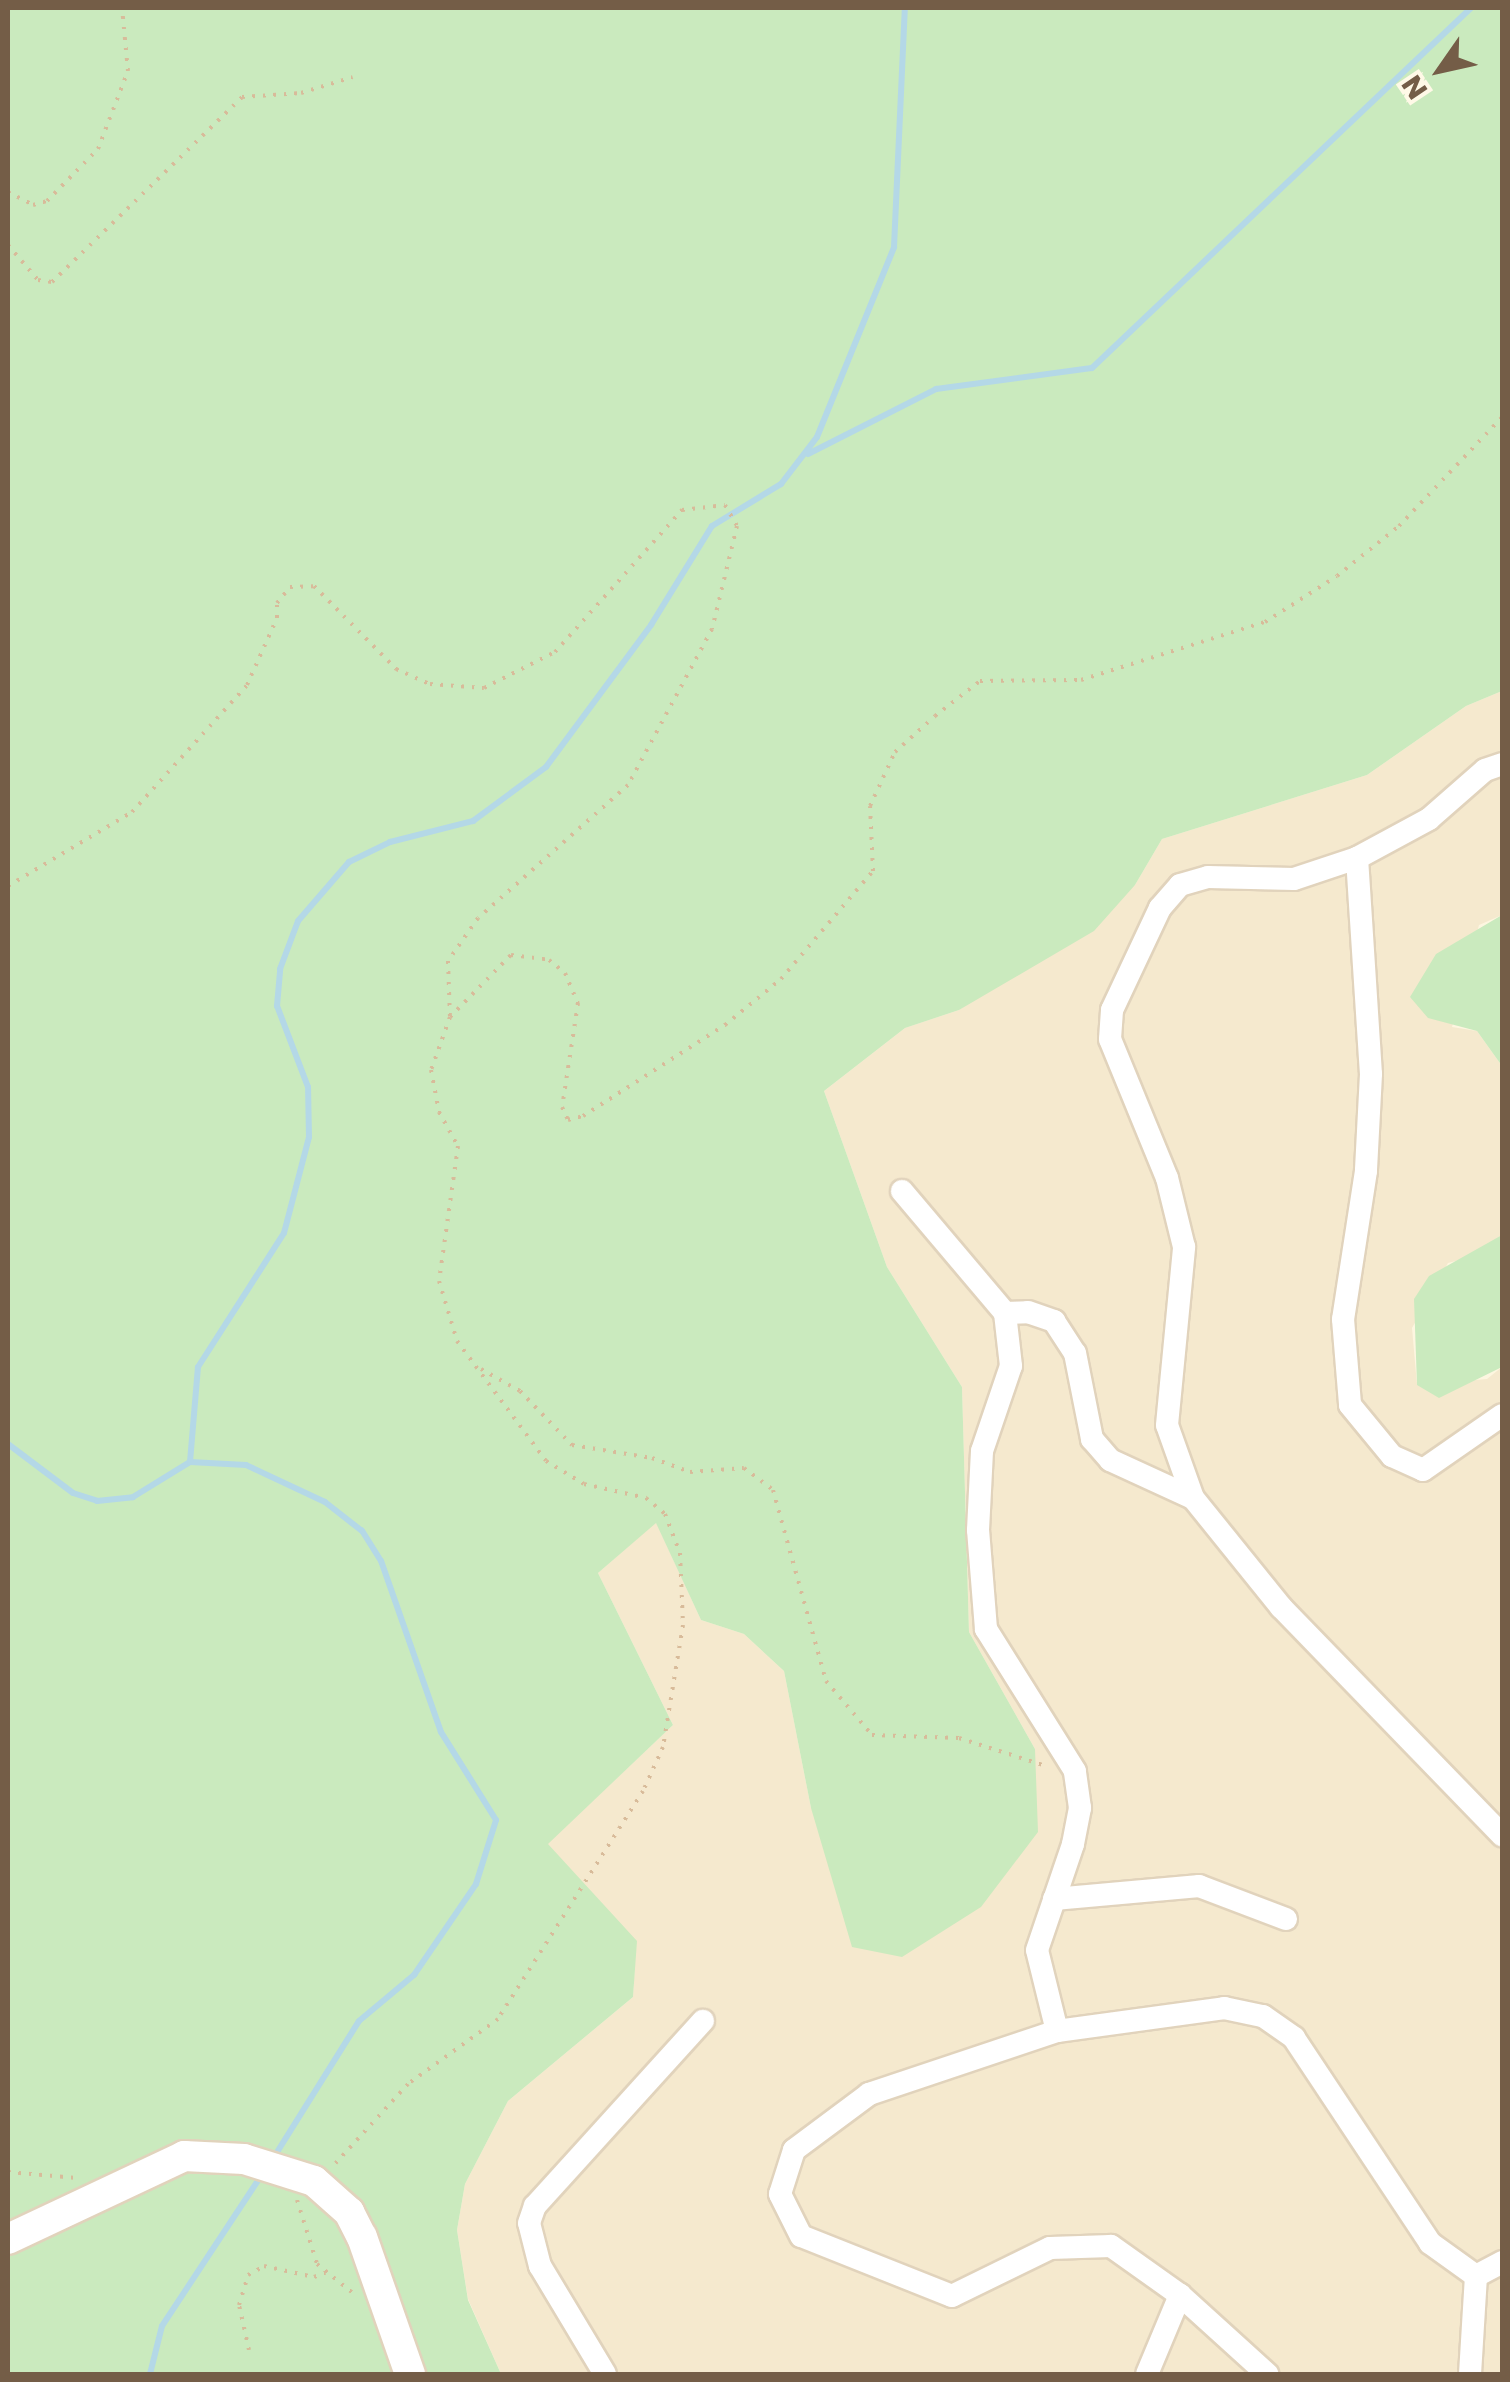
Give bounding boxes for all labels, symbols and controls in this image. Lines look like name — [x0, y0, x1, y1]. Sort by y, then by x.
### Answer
north arrow — [1390, 20, 1490, 120]
text: N — [1393, 67, 1437, 107]

